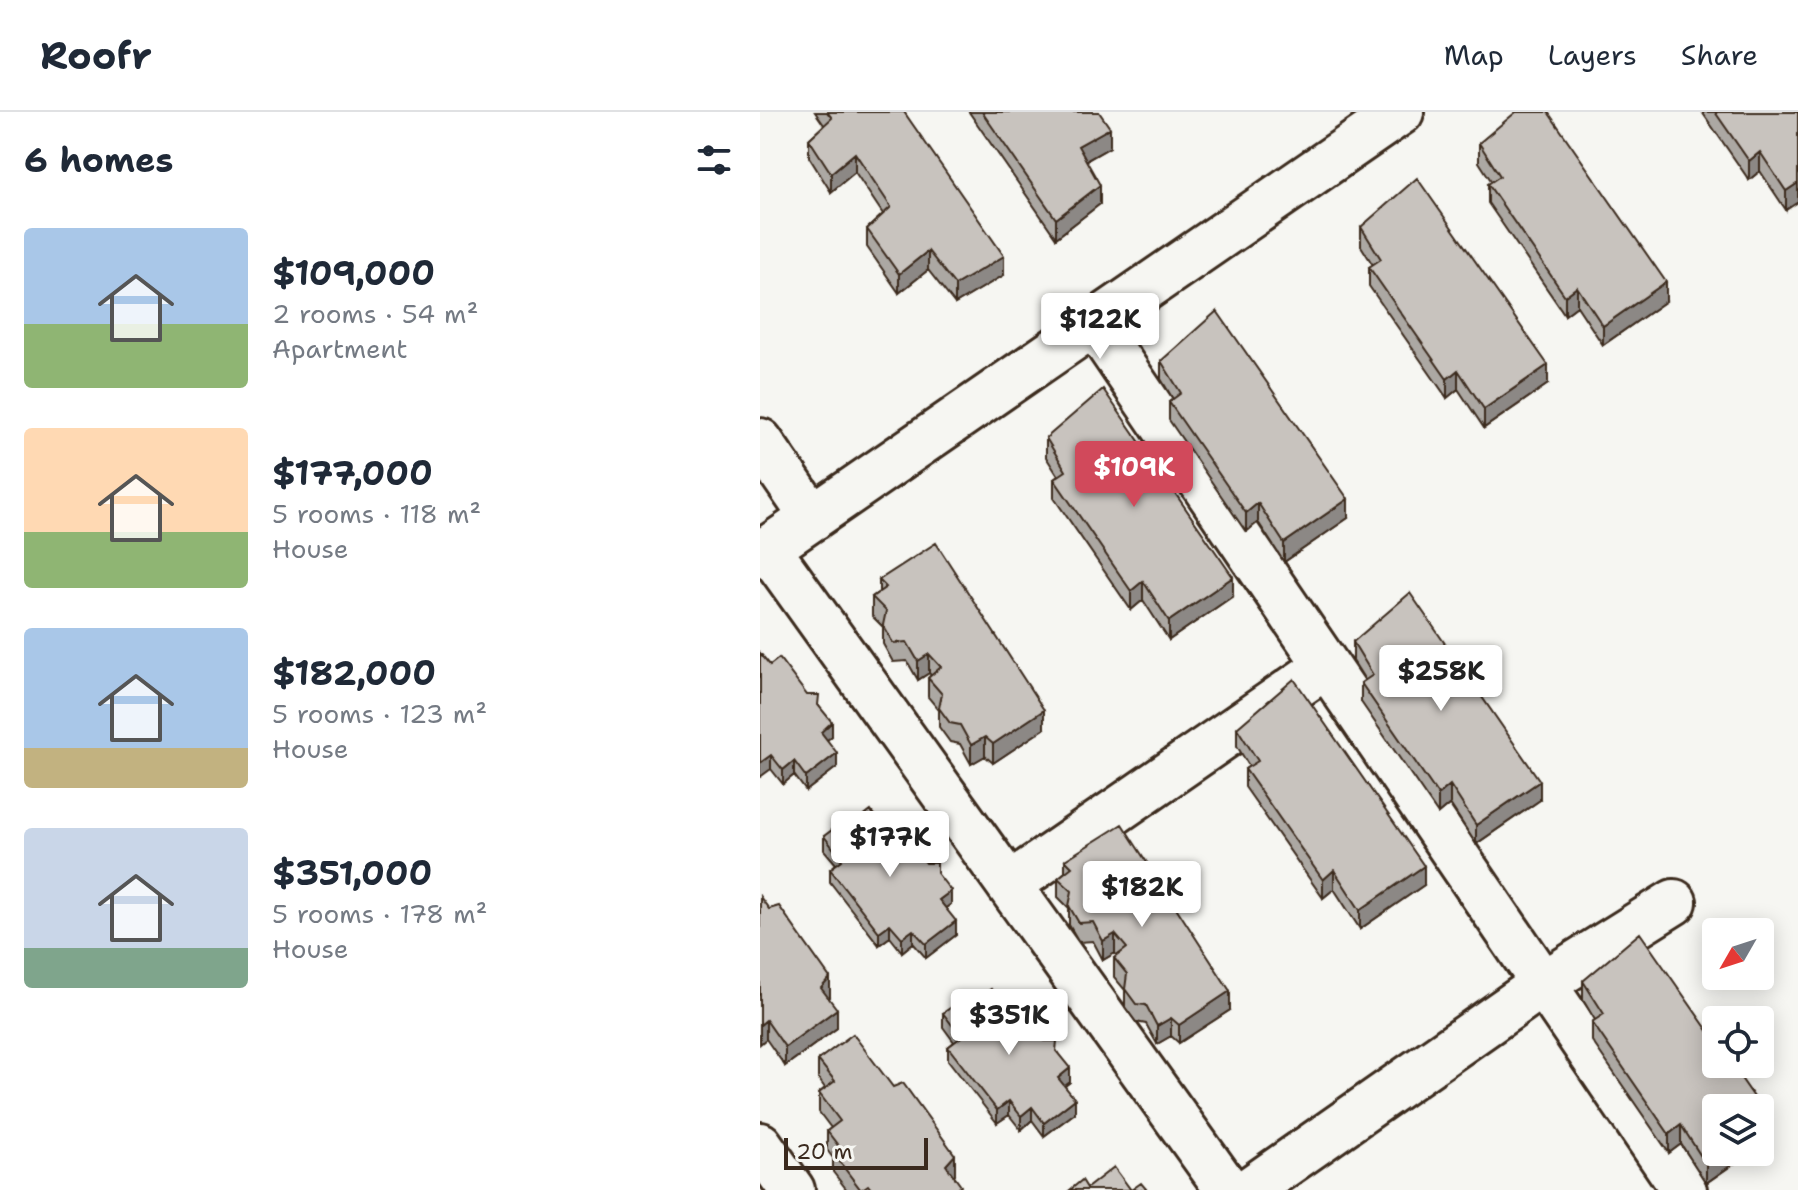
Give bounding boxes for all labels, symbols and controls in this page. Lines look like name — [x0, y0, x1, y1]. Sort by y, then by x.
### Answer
text: Roofr — [40, 30, 152, 81]
text: Map — [1444, 36, 1504, 74]
text: Layers — [1548, 36, 1637, 74]
text: Share — [1681, 36, 1758, 74]
text: 6 homes — [24, 137, 173, 183]
icon: filters — [692, 138, 736, 182]
text: $109,000 — [272, 250, 435, 296]
icon: home — [88, 260, 184, 356]
pin: $122K — [1044, 293, 1156, 361]
text: 2 rooms · 54 m² — [272, 296, 478, 331]
text: $122K — [1059, 301, 1141, 336]
text: Apartment — [272, 331, 408, 366]
pin: $109K — [1078, 441, 1190, 509]
text: $109K — [1093, 449, 1175, 484]
text: $177,000 — [272, 450, 433, 496]
icon: home — [88, 460, 184, 556]
text: 5 rooms · 118 m² — [272, 496, 481, 531]
text: House — [272, 531, 348, 566]
pin: $258K — [1385, 645, 1497, 713]
text: $182,000 — [272, 650, 436, 696]
text: $258K — [1397, 653, 1485, 688]
icon: home — [88, 660, 184, 756]
text: 5 rooms · 123 m² — [272, 696, 487, 731]
text: House — [272, 731, 348, 766]
pin: $177K — [834, 811, 946, 879]
text: $177K — [849, 819, 931, 854]
text: $351,000 — [272, 850, 432, 896]
icon: home — [88, 860, 184, 956]
pin: $182K — [1086, 861, 1198, 929]
text: $182K — [1101, 869, 1183, 904]
text: 5 rooms · 178 m² — [272, 896, 488, 931]
north arrow — [1702, 918, 1774, 990]
map controls — [1702, 918, 1774, 1166]
text: House — [272, 931, 348, 966]
pin: $351K — [953, 989, 1065, 1057]
text: $351K — [969, 997, 1049, 1032]
button: locate — [1702, 1006, 1774, 1078]
button: layers — [1702, 1094, 1774, 1166]
scale bar — [784, 1134, 928, 1170]
text: 20 m — [796, 1137, 853, 1166]

